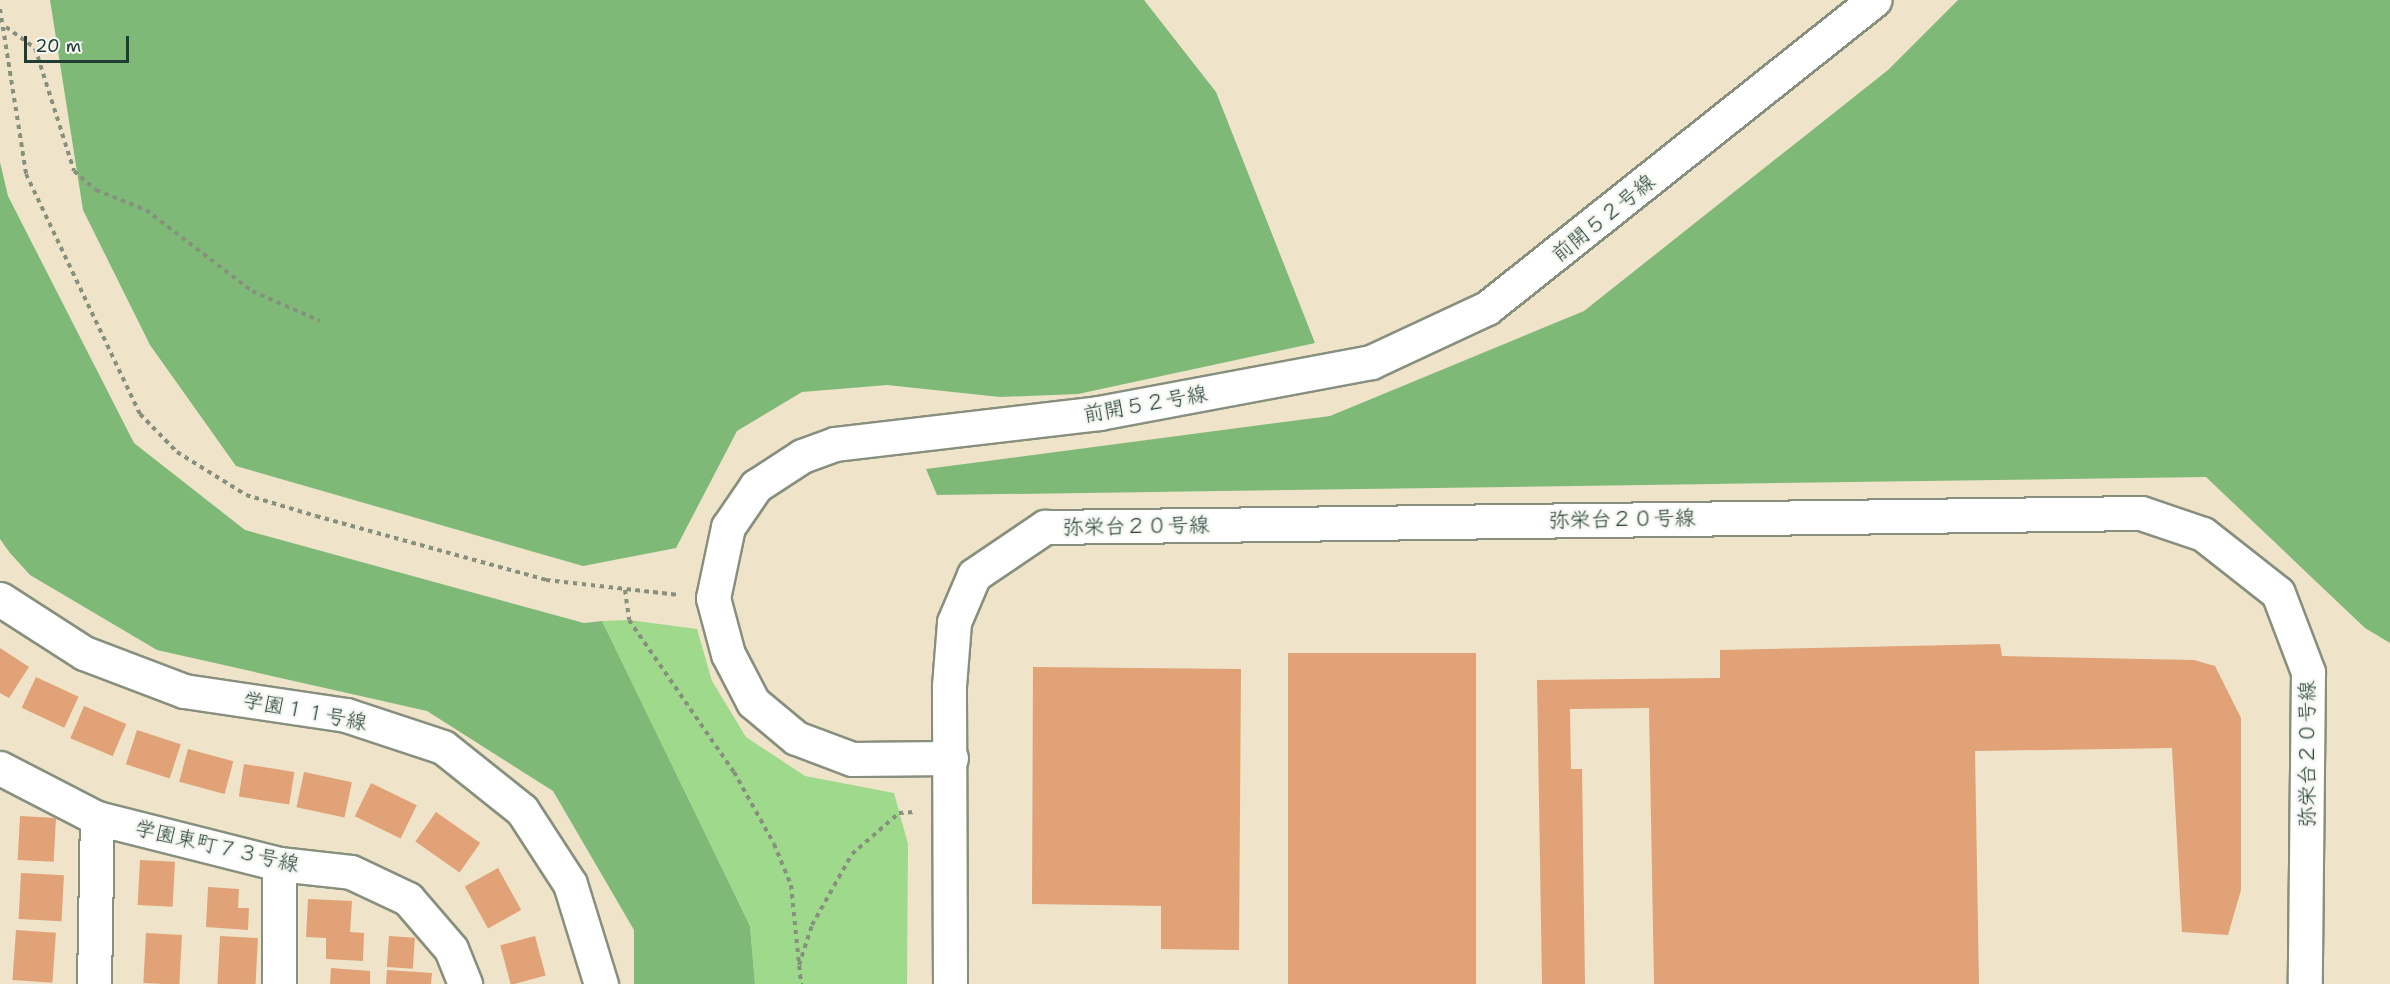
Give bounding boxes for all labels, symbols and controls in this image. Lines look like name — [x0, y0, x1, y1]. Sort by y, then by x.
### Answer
scale bar — [27, 24, 132, 62]
text: 20 m — [35, 34, 81, 58]
street label: 前開５２号線 — [1546, 169, 1660, 267]
street label: 前開５２号線 — [1081, 381, 1209, 427]
street label: 弥栄台２０号線 — [1548, 505, 1696, 533]
street label: 弥栄台２０号線 — [1062, 512, 1210, 540]
street label: 弥栄台２０号線 — [2294, 681, 2320, 827]
street label: 学園１１号線 — [241, 687, 369, 735]
street label: 学園東町７３号線 — [132, 815, 302, 877]

